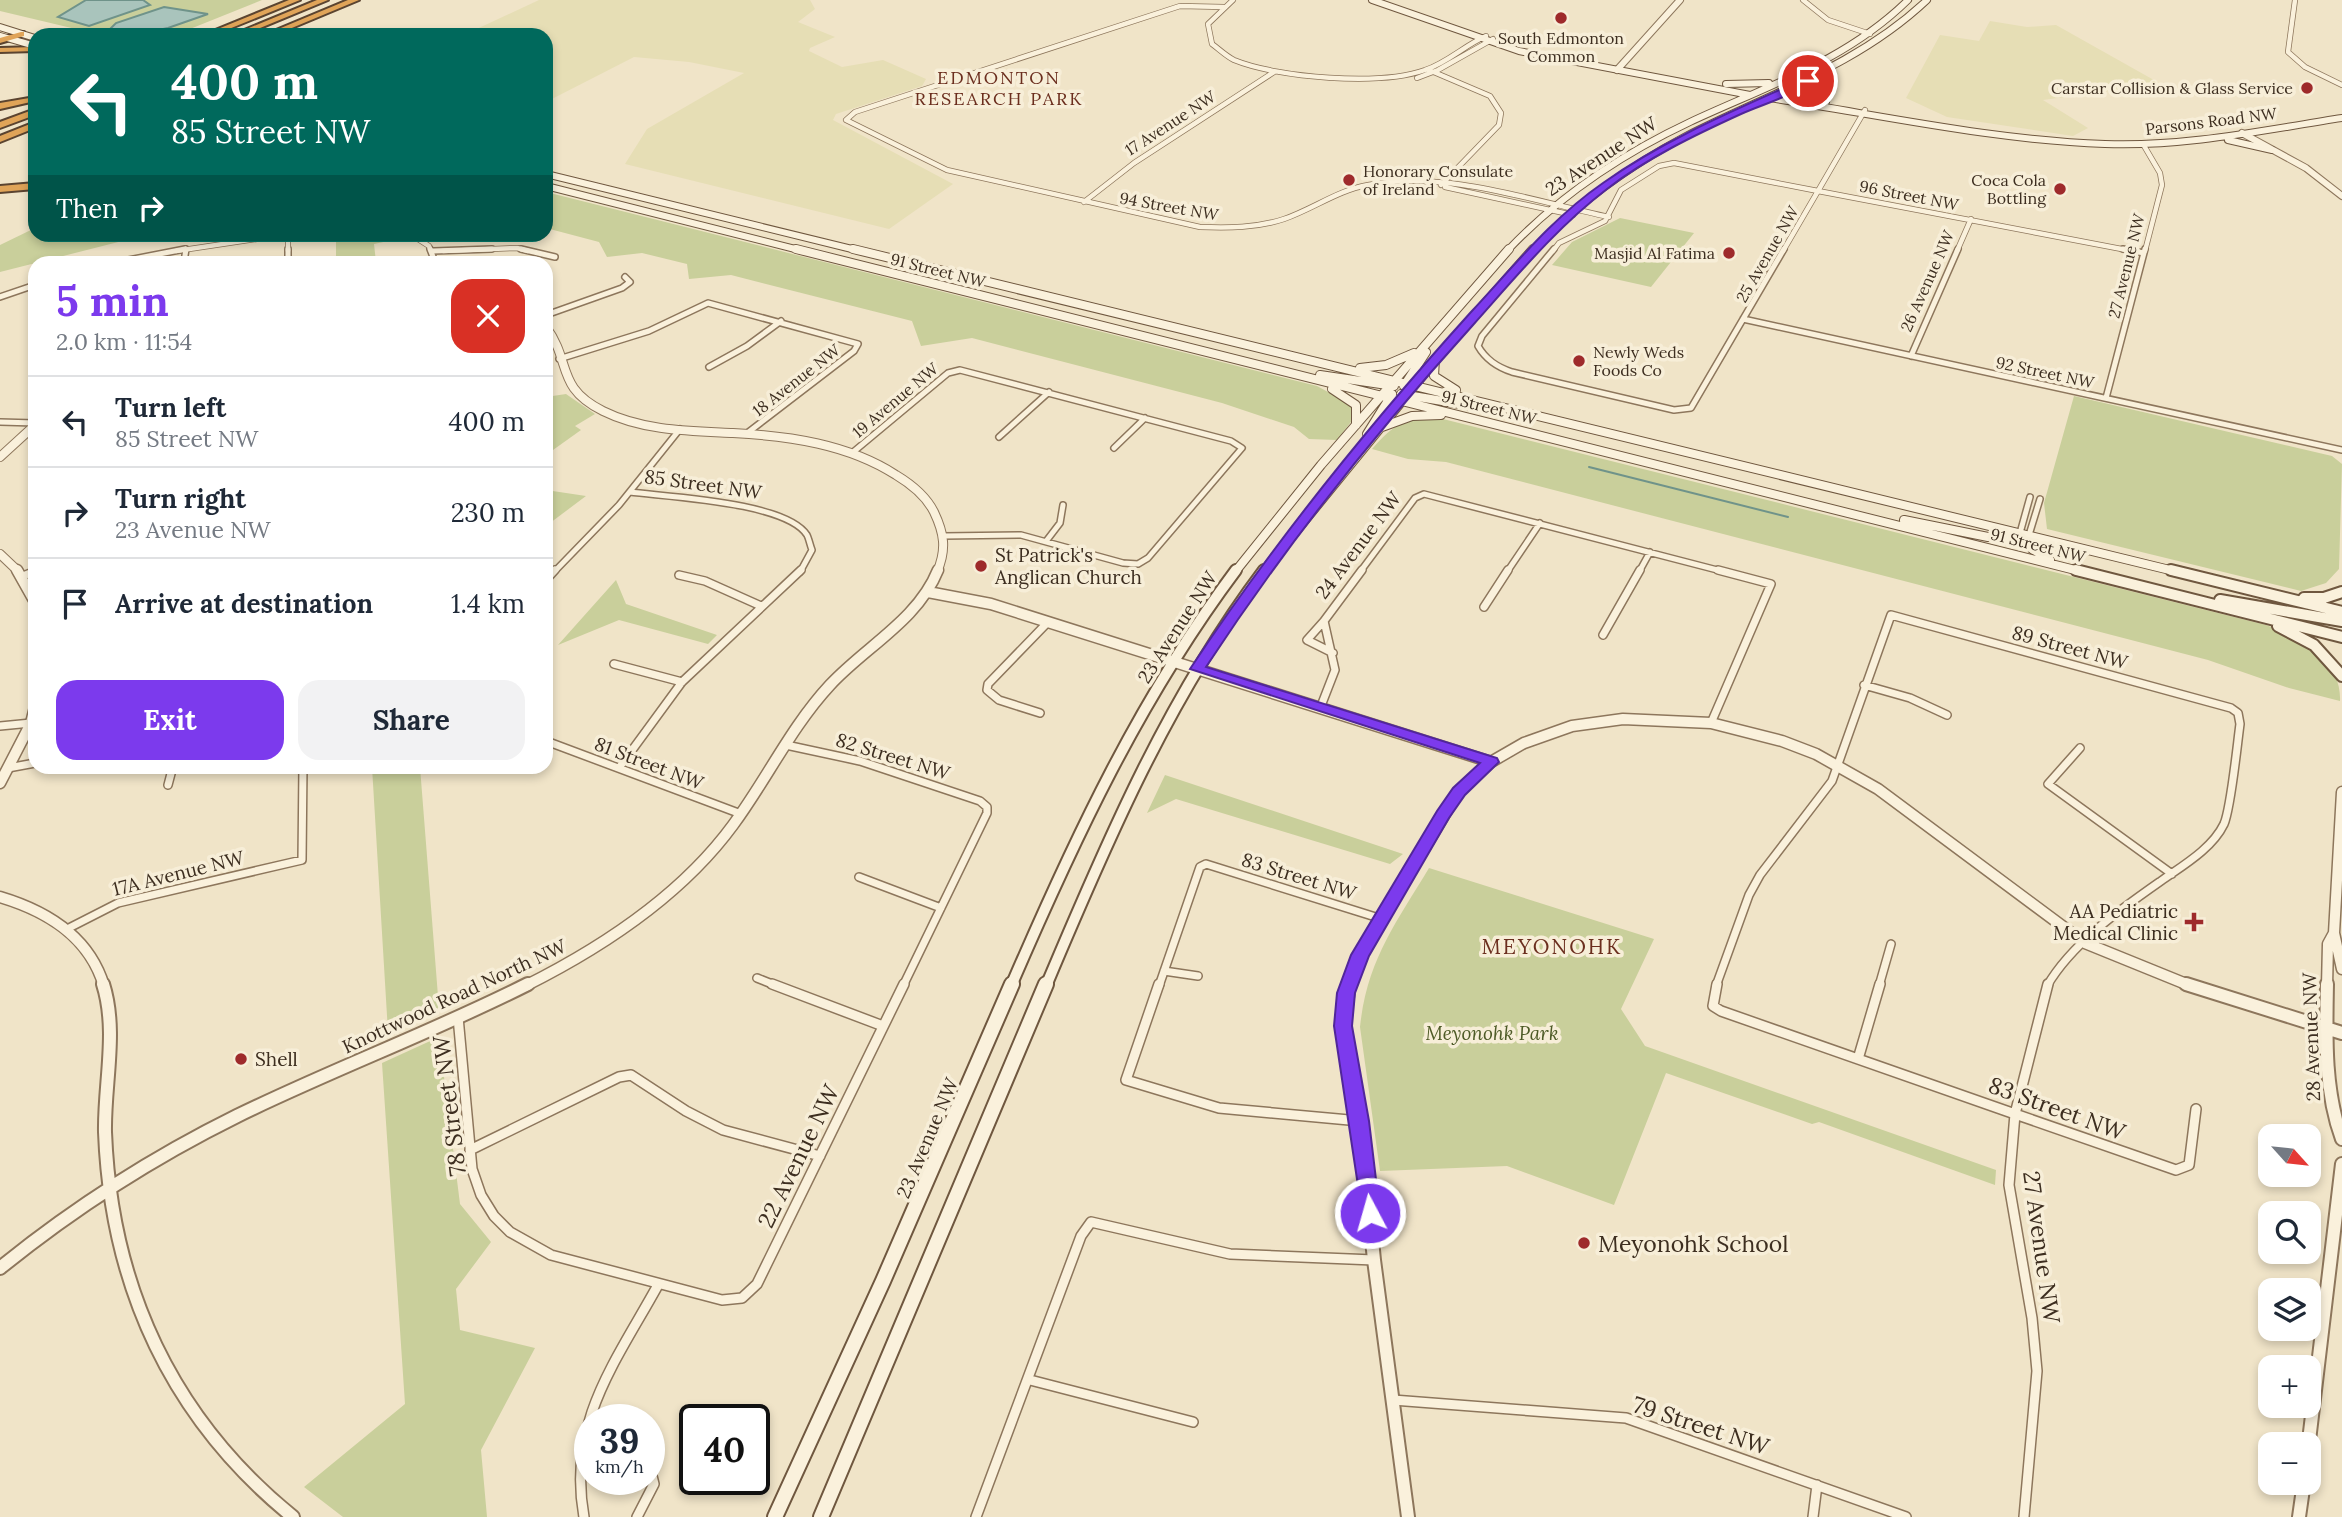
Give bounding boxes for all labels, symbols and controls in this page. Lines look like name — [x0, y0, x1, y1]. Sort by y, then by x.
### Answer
marker: South Edmonton Common — [1553, 10, 1569, 26]
place label: South Edmonton Common — [1498, 28, 1624, 66]
text: 400 m — [171, 50, 318, 112]
pin — [1778, 51, 1838, 111]
icon: left — [56, 56, 147, 147]
icon: arrive — [1789, 62, 1827, 100]
district label: EDMONTON RESEARCH PARK — [915, 66, 1084, 110]
place label: Carstar Collision & Glass Service — [2051, 78, 2293, 98]
marker: Carstar Collision & Glass Service — [2299, 80, 2315, 96]
street label: 17 Avenue NW — [1121, 86, 1220, 160]
street label: Parsons Road NW — [2144, 103, 2279, 139]
street label: 23 Avenue NW — [1541, 110, 1662, 201]
text: 85 Street NW — [171, 111, 370, 152]
place label: Honorary Consulate of Ireland — [1363, 161, 1513, 199]
place label: Coca Cola Bottling — [1971, 170, 2047, 208]
marker: Honorary Consulate of Ireland — [1341, 172, 1357, 188]
street label: 96 Street NW — [1858, 176, 1961, 215]
marker: Coca Cola Bottling — [2052, 181, 2068, 197]
street label: 94 Street NW — [1118, 187, 1221, 225]
icon: right — [132, 189, 170, 227]
text: Then — [56, 192, 118, 225]
street label: 25 Avenue NW — [1731, 201, 1803, 306]
street label: 27 Avenue NW — [2103, 211, 2149, 320]
street label: 26 Avenue NW — [1896, 226, 1959, 335]
place label: Masjid Al Fatima — [1594, 243, 1715, 263]
marker: Masjid Al Fatima — [1721, 245, 1737, 261]
street label: 91 Street NW — [889, 249, 989, 292]
text: 5 min — [56, 274, 169, 328]
button: close — [451, 279, 525, 353]
text: 2.0 km · 11:54 — [56, 327, 192, 356]
street label: 18 Avenue NW — [748, 339, 845, 420]
place label: Newly Weds Foods Co — [1593, 342, 1684, 380]
street label: 92 Street NW — [1994, 352, 2097, 392]
marker: Newly Weds Foods Co — [1571, 353, 1587, 369]
street label: 19 Avenue NW — [848, 358, 943, 442]
street label: 91 Street NW — [1440, 386, 1540, 429]
text: Turn left — [115, 391, 226, 424]
icon: left — [56, 403, 94, 441]
text: 400 m — [449, 405, 525, 438]
text: 85 Street NW — [115, 424, 258, 453]
street label: 85 Street NW — [643, 464, 764, 504]
text: Turn right — [115, 482, 246, 515]
street label: 24 Avenue NW — [1310, 486, 1407, 603]
icon: right — [56, 494, 94, 532]
text: 230 m — [451, 496, 525, 529]
text: 23 Avenue NW — [115, 515, 270, 544]
street label: 91 Street NW — [1989, 524, 2089, 567]
place label: St Patrick's Anglican Church — [994, 543, 1142, 589]
marker: St Patrick's Anglican Church — [973, 558, 989, 574]
street label: 23 Avenue NW — [1132, 566, 1223, 687]
icon: arrive — [56, 585, 94, 623]
text: Arrive at destination — [115, 587, 373, 620]
text: 1.4 km — [451, 587, 525, 620]
street label: 89 Street NW — [2010, 620, 2132, 674]
button: Exit — [56, 680, 284, 760]
button: Share — [298, 680, 525, 760]
street label: 82 Street NW — [833, 727, 954, 785]
street label: 81 Street NW — [591, 731, 708, 795]
street label: 17A Avenue NW — [110, 845, 247, 901]
street label: 83 Street NW — [1239, 847, 1360, 905]
place label: AA Pediatric Medical Clinic — [2053, 899, 2178, 945]
marker: AA Pediatric Medical Clinic — [2184, 912, 2204, 932]
street label: Knottwood Road North NW — [338, 933, 571, 1059]
district label: MEYONOHK — [1482, 933, 1622, 960]
street label: 28 Avenue NW — [2297, 971, 2325, 1102]
park label: Meyonohk Park — [1425, 1021, 1559, 1045]
street label: 78 Street NW — [426, 1033, 472, 1178]
place label: Shell — [255, 1047, 298, 1071]
marker: Shell — [233, 1051, 249, 1067]
street label: 83 Street NW — [1985, 1070, 2130, 1147]
street label: 23 Avenue NW — [891, 1073, 964, 1202]
street label: 22 Avenue NW — [751, 1079, 846, 1232]
north arrow — [2258, 1124, 2320, 1186]
map controls — [2258, 1124, 2321, 1495]
street label: 27 Avenue NW — [2017, 1169, 2067, 1326]
position arrow — [1333, 1176, 1407, 1250]
button: search — [2258, 1201, 2321, 1264]
place label: Meyonohk School — [1598, 1229, 1789, 1258]
marker: Meyonohk School — [1576, 1235, 1592, 1251]
button: layers — [2258, 1278, 2321, 1341]
button: + — [2258, 1355, 2321, 1418]
street label: 79 Street NW — [1629, 1389, 1774, 1461]
speed limit sign: 40 — [679, 1404, 770, 1495]
text: 39 — [600, 1418, 639, 1463]
button: − — [2258, 1432, 2321, 1495]
text: km/h — [595, 1455, 644, 1478]

